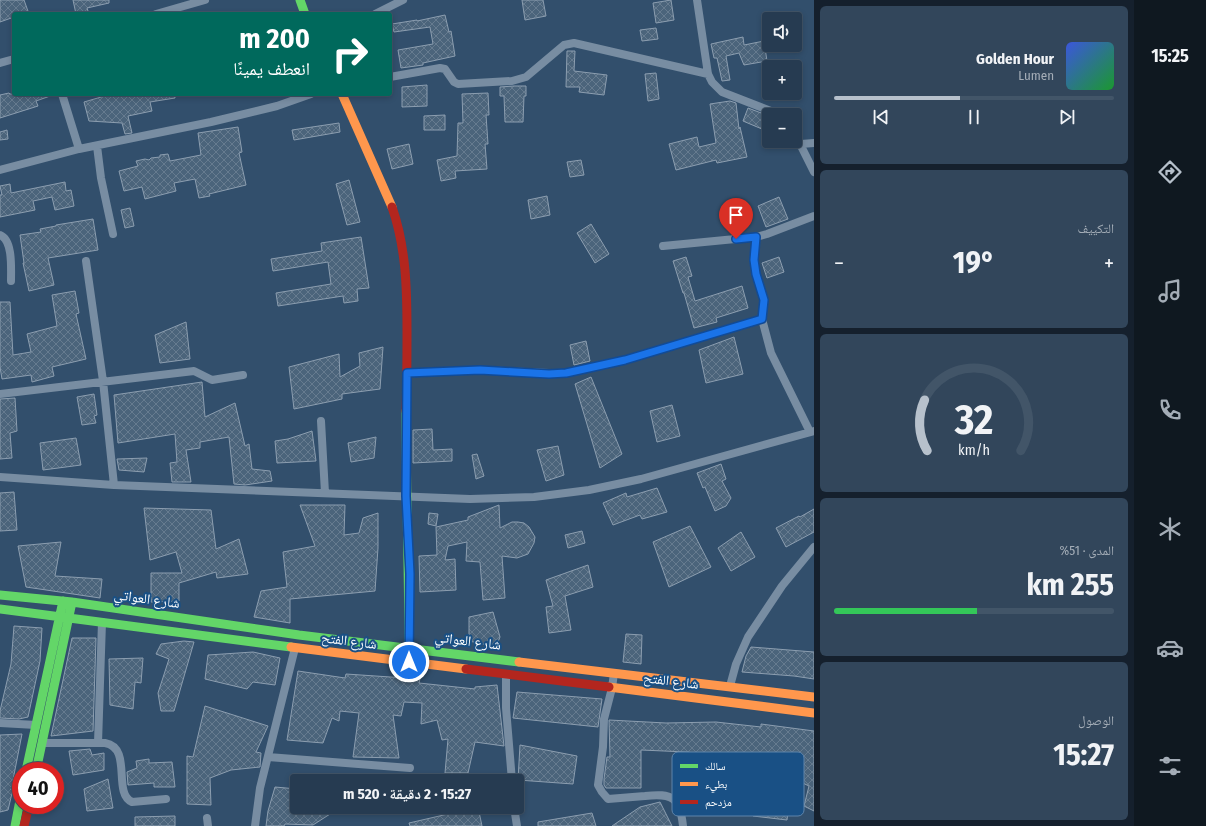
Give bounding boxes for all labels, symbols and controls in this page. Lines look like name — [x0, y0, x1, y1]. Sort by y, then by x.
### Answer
map controls — [762, 12, 802, 148]
button: sound — [762, 12, 802, 52]
text: 200 m — [239, 22, 310, 55]
icon: right — [324, 28, 376, 80]
text: 15:25 — [1151, 45, 1189, 67]
text: Golden Hour — [976, 50, 1054, 68]
text: انعطف يمينًا — [233, 58, 310, 80]
button: + — [762, 60, 802, 100]
text: Lumen — [1018, 68, 1054, 83]
icon: previous — [870, 106, 892, 128]
icon: pause — [963, 106, 985, 128]
icon: next — [1056, 106, 1078, 128]
button: − — [762, 108, 802, 148]
icon: directions — [1156, 158, 1184, 186]
pin — [719, 198, 753, 239]
icon: arrive — [725, 204, 747, 226]
text: التكييف — [1078, 221, 1114, 236]
text: 19° — [953, 245, 995, 281]
text: − — [834, 250, 844, 277]
text: + — [1104, 250, 1114, 277]
icon: music — [1156, 277, 1184, 305]
text: 32 — [954, 395, 993, 445]
icon: phone — [1156, 396, 1184, 424]
text: km/h — [958, 442, 990, 459]
icon: climate — [1156, 515, 1184, 543]
text: المدى · 51% — [1060, 543, 1114, 558]
text: 255 km — [1026, 567, 1114, 603]
street label: شارع العواتي — [113, 586, 181, 615]
street label: شارع الفتح — [320, 629, 378, 654]
street label: شارع العواتي — [434, 629, 502, 656]
icon: car — [1156, 634, 1184, 662]
position arrow — [388, 641, 430, 683]
street label: شارع الفتح — [642, 669, 700, 694]
text: الوصول — [1078, 713, 1114, 728]
text: 15:27 — [1053, 737, 1114, 773]
legend — [672, 752, 804, 816]
icon: filters — [1156, 752, 1184, 780]
text: سالك — [705, 760, 725, 773]
speed limit sign: 40 — [12, 762, 64, 814]
text: بطيء — [705, 778, 727, 793]
text: 15:27 · 2 دقيقة · 520 m — [343, 785, 471, 803]
text: مزدحم — [705, 796, 732, 810]

